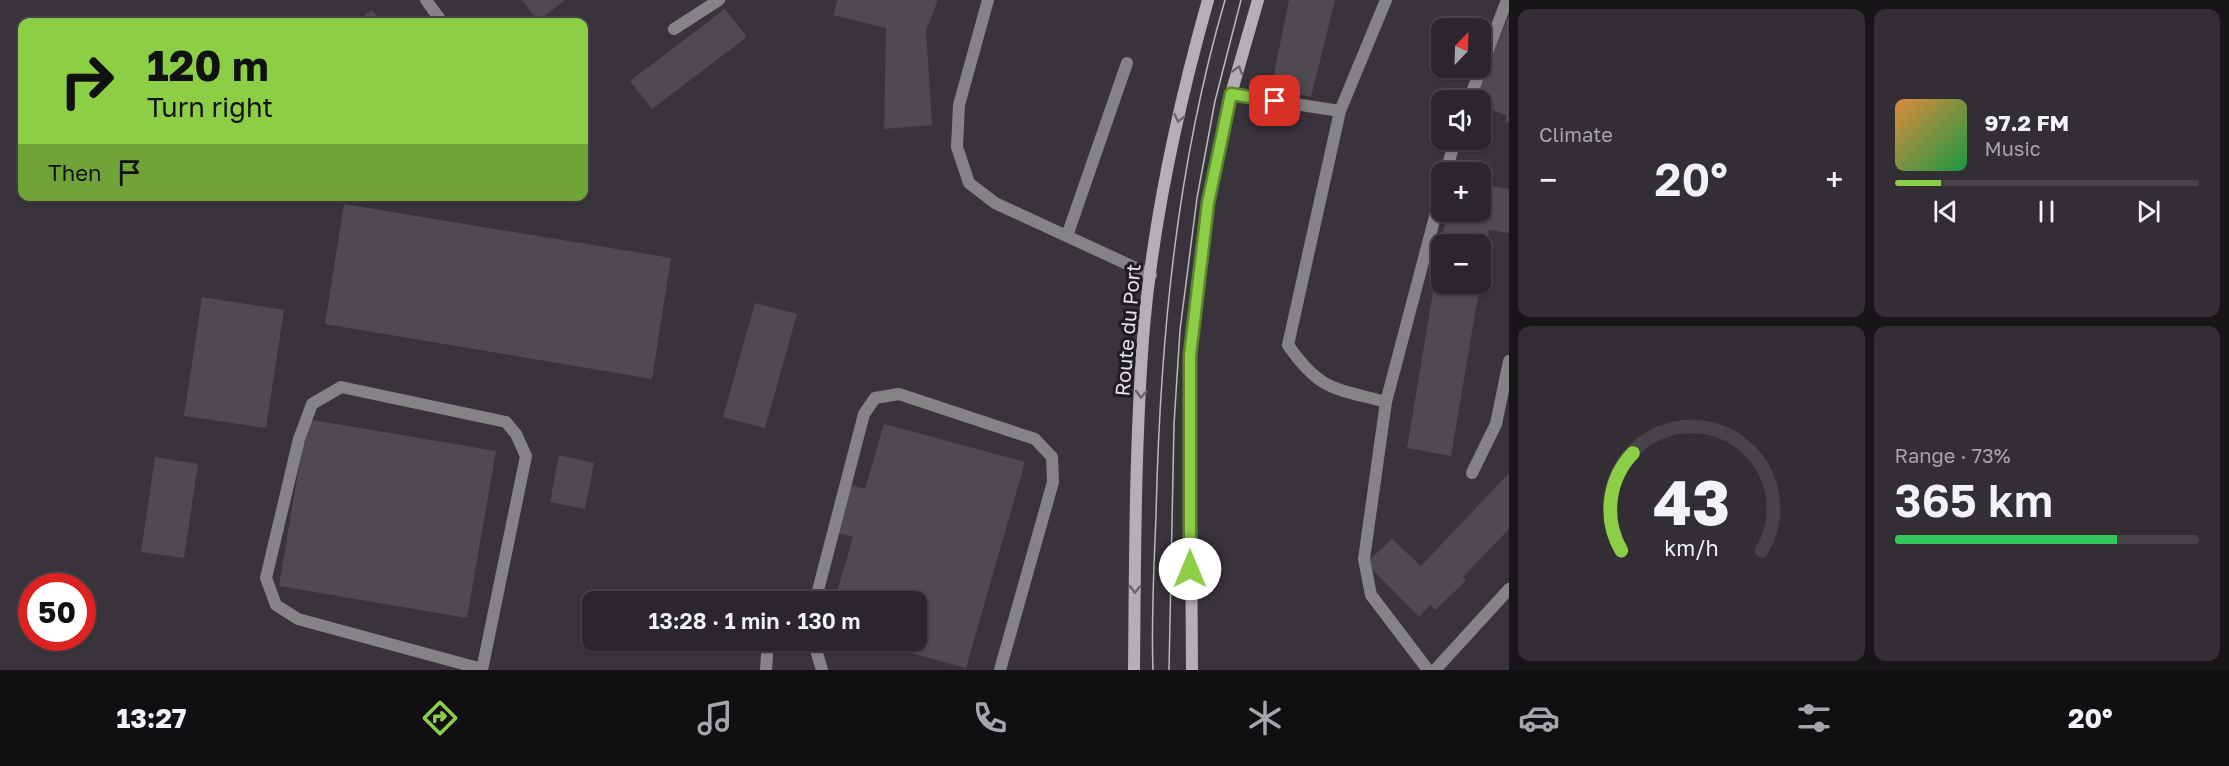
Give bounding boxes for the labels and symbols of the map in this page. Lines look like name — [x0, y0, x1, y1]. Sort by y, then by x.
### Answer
north arrow — [1431, 18, 1491, 78]
one-way arrow — [1231, 65, 1243, 76]
pin — [1249, 75, 1300, 126]
one-way arrow — [1173, 113, 1186, 123]
street label: Route du Port — [1109, 263, 1145, 397]
one-way arrow — [1134, 389, 1147, 398]
position arrow — [1158, 537, 1222, 601]
speed limit sign: 50 — [18, 573, 96, 651]
one-way arrow — [1129, 584, 1141, 593]

